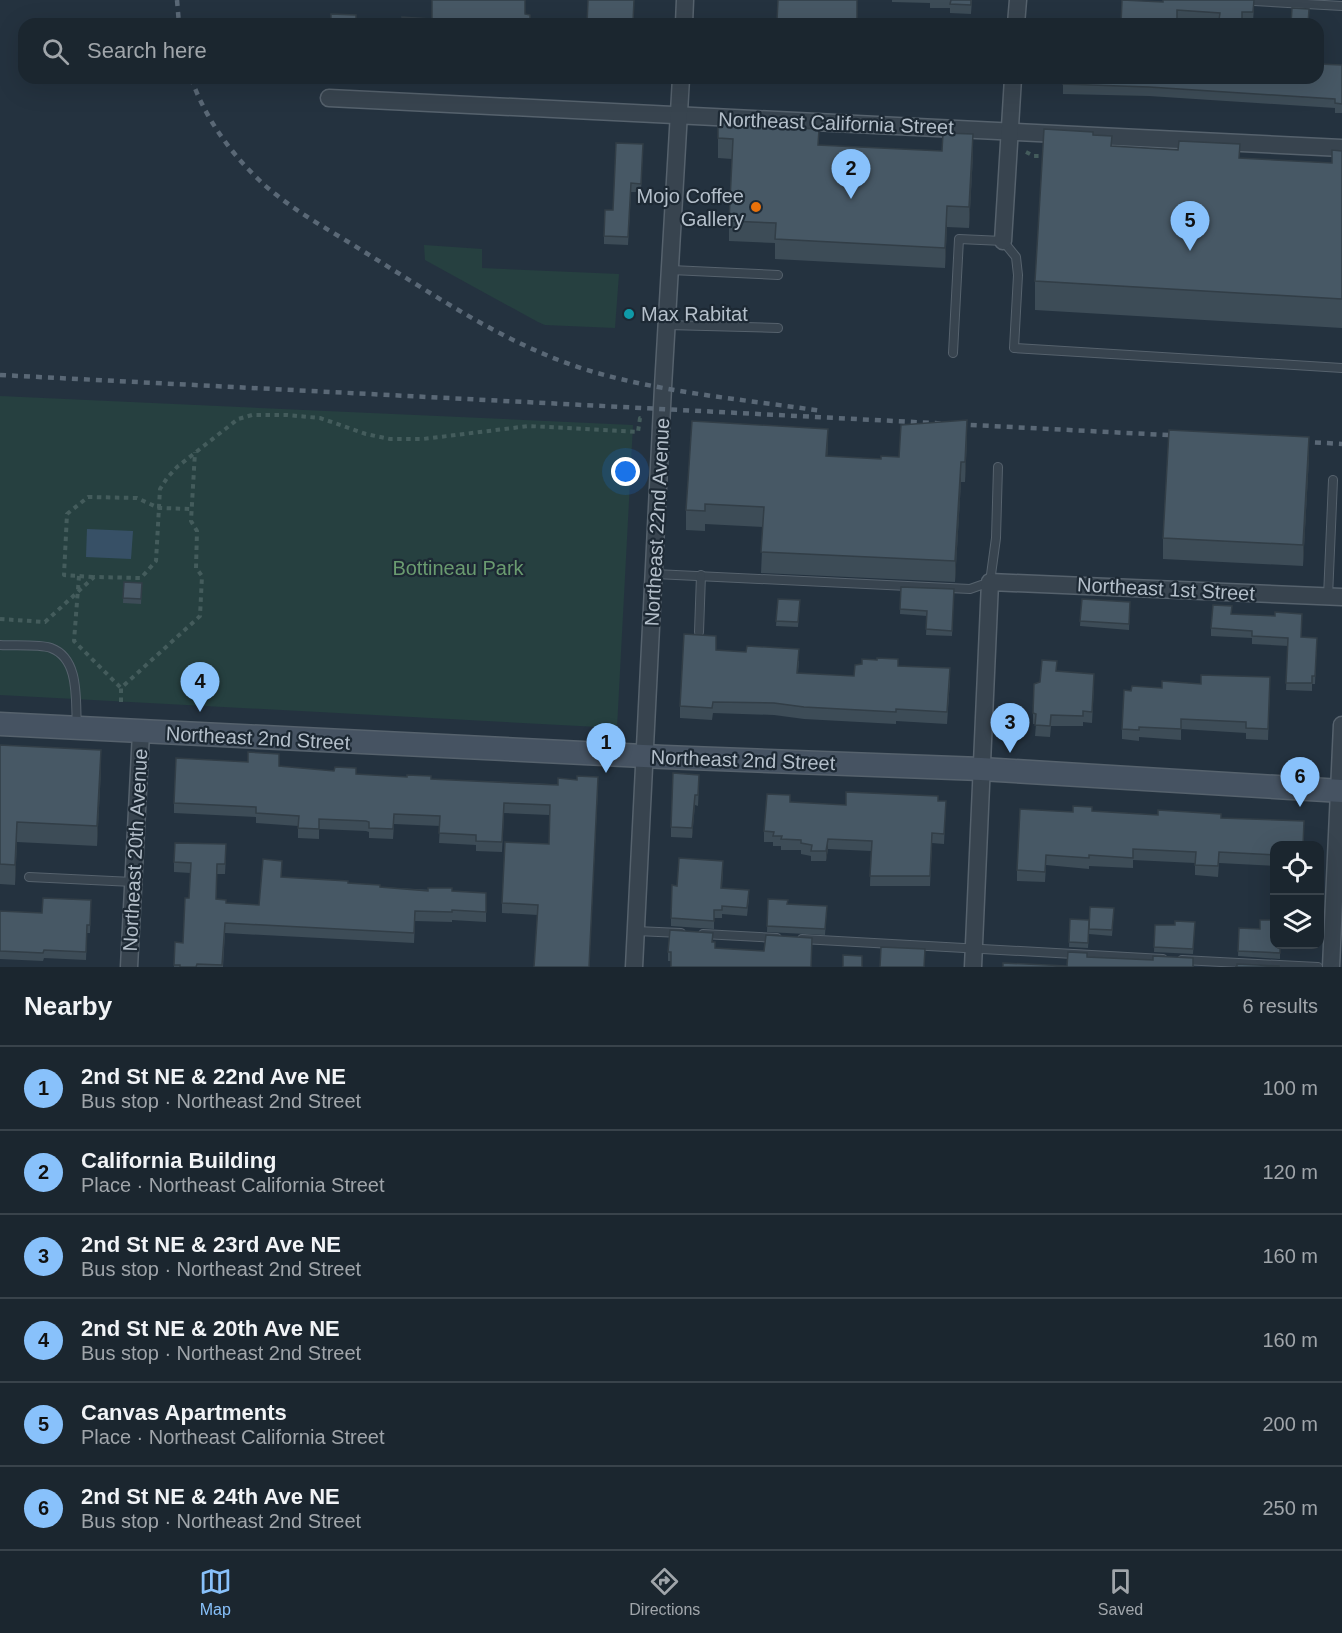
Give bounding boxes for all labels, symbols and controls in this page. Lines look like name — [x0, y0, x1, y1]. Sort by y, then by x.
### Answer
search box — [18, 18, 1324, 84]
icon: search — [39, 35, 72, 68]
text: Search here — [87, 38, 207, 63]
street label: Northeast California Street — [718, 108, 955, 138]
pin: 2 — [832, 150, 870, 199]
place label: Mojo Coffee Gallery — [637, 185, 744, 230]
marker: Mojo Coffee Gallery — [749, 200, 763, 214]
pin: 5 — [1170, 202, 1210, 251]
place label: Max Rabitat — [641, 303, 748, 325]
marker: Max Rabitat — [622, 307, 636, 321]
street label: Northeast 22nd Avenue — [641, 417, 673, 627]
your location — [611, 457, 640, 486]
park label: Bottineau Park — [392, 557, 525, 579]
street label: Northeast 1st Street — [1077, 573, 1256, 605]
pin: 4 — [180, 662, 220, 712]
pin: 3 — [990, 704, 1030, 753]
street label: Northeast 2nd Street — [165, 722, 351, 754]
pin: 1 — [586, 724, 626, 773]
street label: Northeast 2nd Street — [650, 746, 836, 774]
street label: Northeast 20th Avenue — [119, 748, 151, 952]
pin: 6 — [1280, 758, 1320, 807]
map controls — [1270, 841, 1324, 949]
button: locate — [1270, 841, 1324, 895]
button: layers — [1270, 895, 1324, 949]
text: Nearby — [24, 991, 112, 1021]
text: 6 results — [1242, 995, 1318, 1017]
text: 2nd St NE & 22nd Ave NE — [81, 1064, 346, 1089]
text: 1 — [38, 1077, 49, 1099]
text: 100 m — [1262, 1077, 1318, 1099]
text: Bus stop · Northeast 2nd Street — [81, 1090, 361, 1112]
text: California Building — [81, 1148, 277, 1173]
text: 2 — [38, 1161, 49, 1183]
text: 120 m — [1262, 1161, 1318, 1183]
text: Place · Northeast California Street — [81, 1174, 384, 1196]
text: 2nd St NE & 23rd Ave NE — [81, 1232, 341, 1257]
text: 3 — [38, 1245, 49, 1267]
text: 160 m — [1262, 1245, 1318, 1267]
text: Bus stop · Northeast 2nd Street — [81, 1258, 361, 1280]
text: 2nd St NE & 20th Ave NE — [81, 1316, 340, 1341]
text: 4 — [38, 1329, 49, 1351]
text: 160 m — [1262, 1329, 1318, 1351]
text: Bus stop · Northeast 2nd Street — [81, 1342, 361, 1364]
text: Canvas Apartments — [81, 1400, 287, 1425]
text: 5 — [38, 1413, 49, 1435]
text: 200 m — [1262, 1413, 1318, 1435]
text: Place · Northeast California Street — [81, 1426, 384, 1448]
text: 2nd St NE & 24th Ave NE — [81, 1484, 340, 1509]
text: 6 — [38, 1497, 49, 1519]
text: 250 m — [1262, 1497, 1318, 1519]
text: Bus stop · Northeast 2nd Street — [81, 1510, 361, 1532]
tab: Map — [199, 1565, 232, 1619]
tab: Directions — [629, 1565, 700, 1619]
tab: Saved — [1098, 1565, 1143, 1619]

